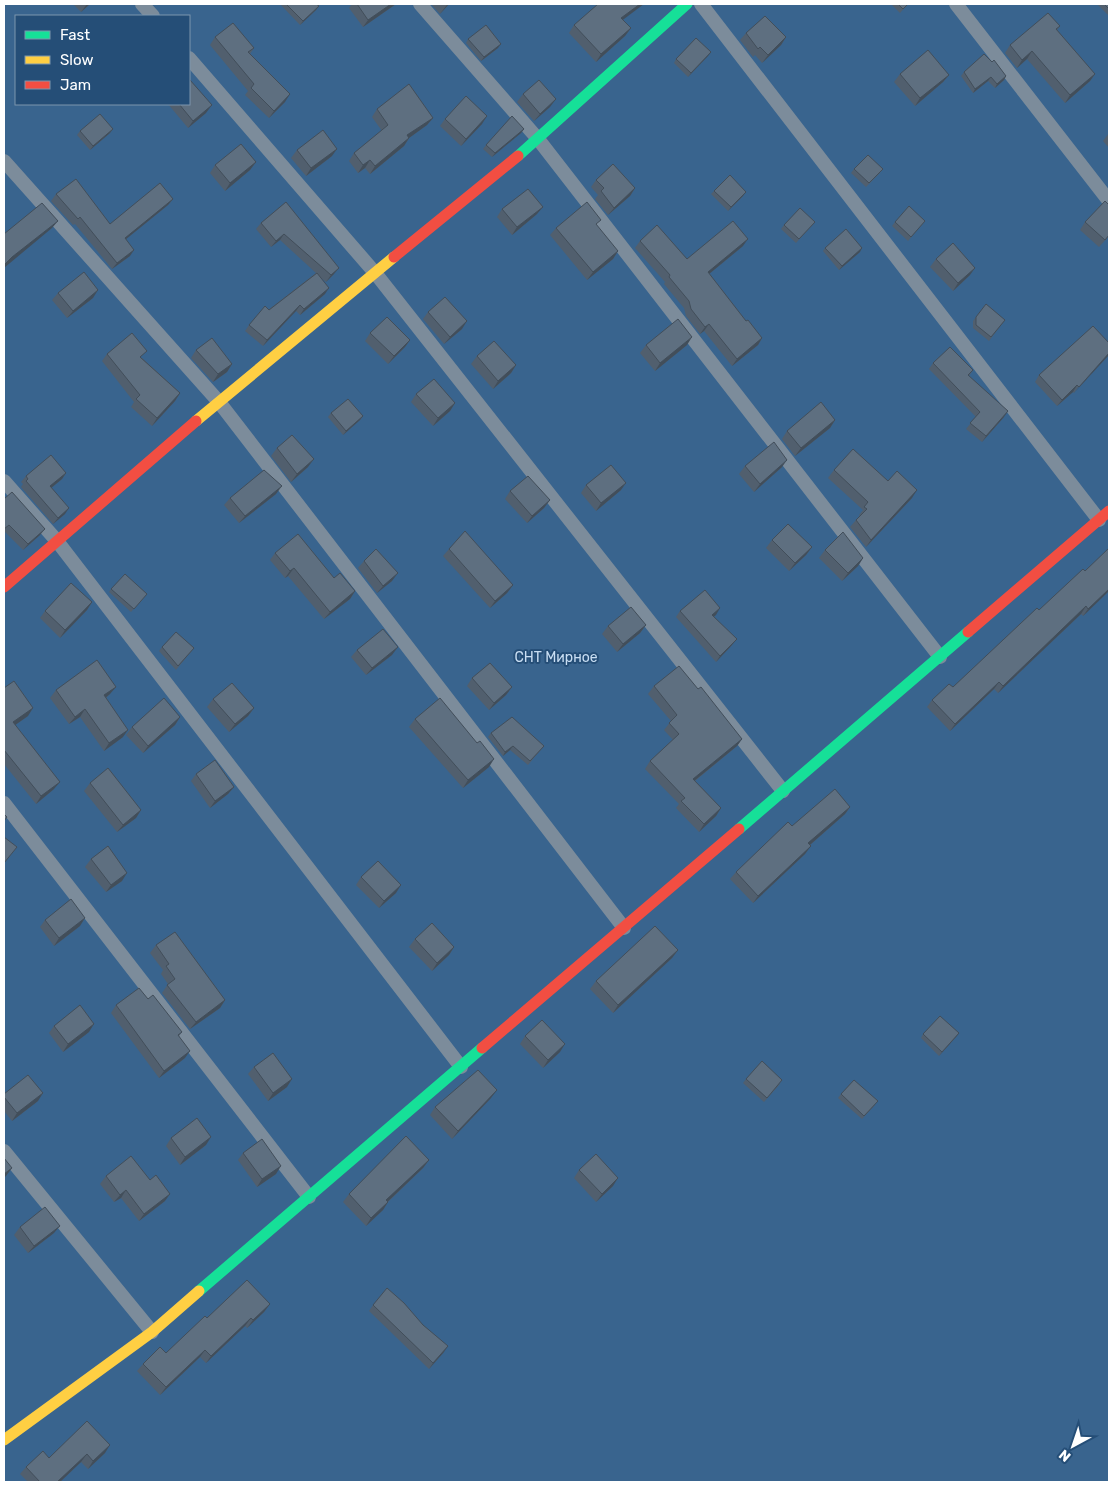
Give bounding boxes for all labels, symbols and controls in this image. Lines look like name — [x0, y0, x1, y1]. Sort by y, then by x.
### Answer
legend — [15, 15, 190, 105]
text: Fast — [60, 26, 90, 44]
text: Slow — [60, 51, 93, 69]
text: Jam — [60, 76, 91, 94]
park label: СНТ Мирное — [514, 649, 598, 666]
north arrow — [1048, 1421, 1098, 1471]
text: N — [1056, 1446, 1074, 1465]

